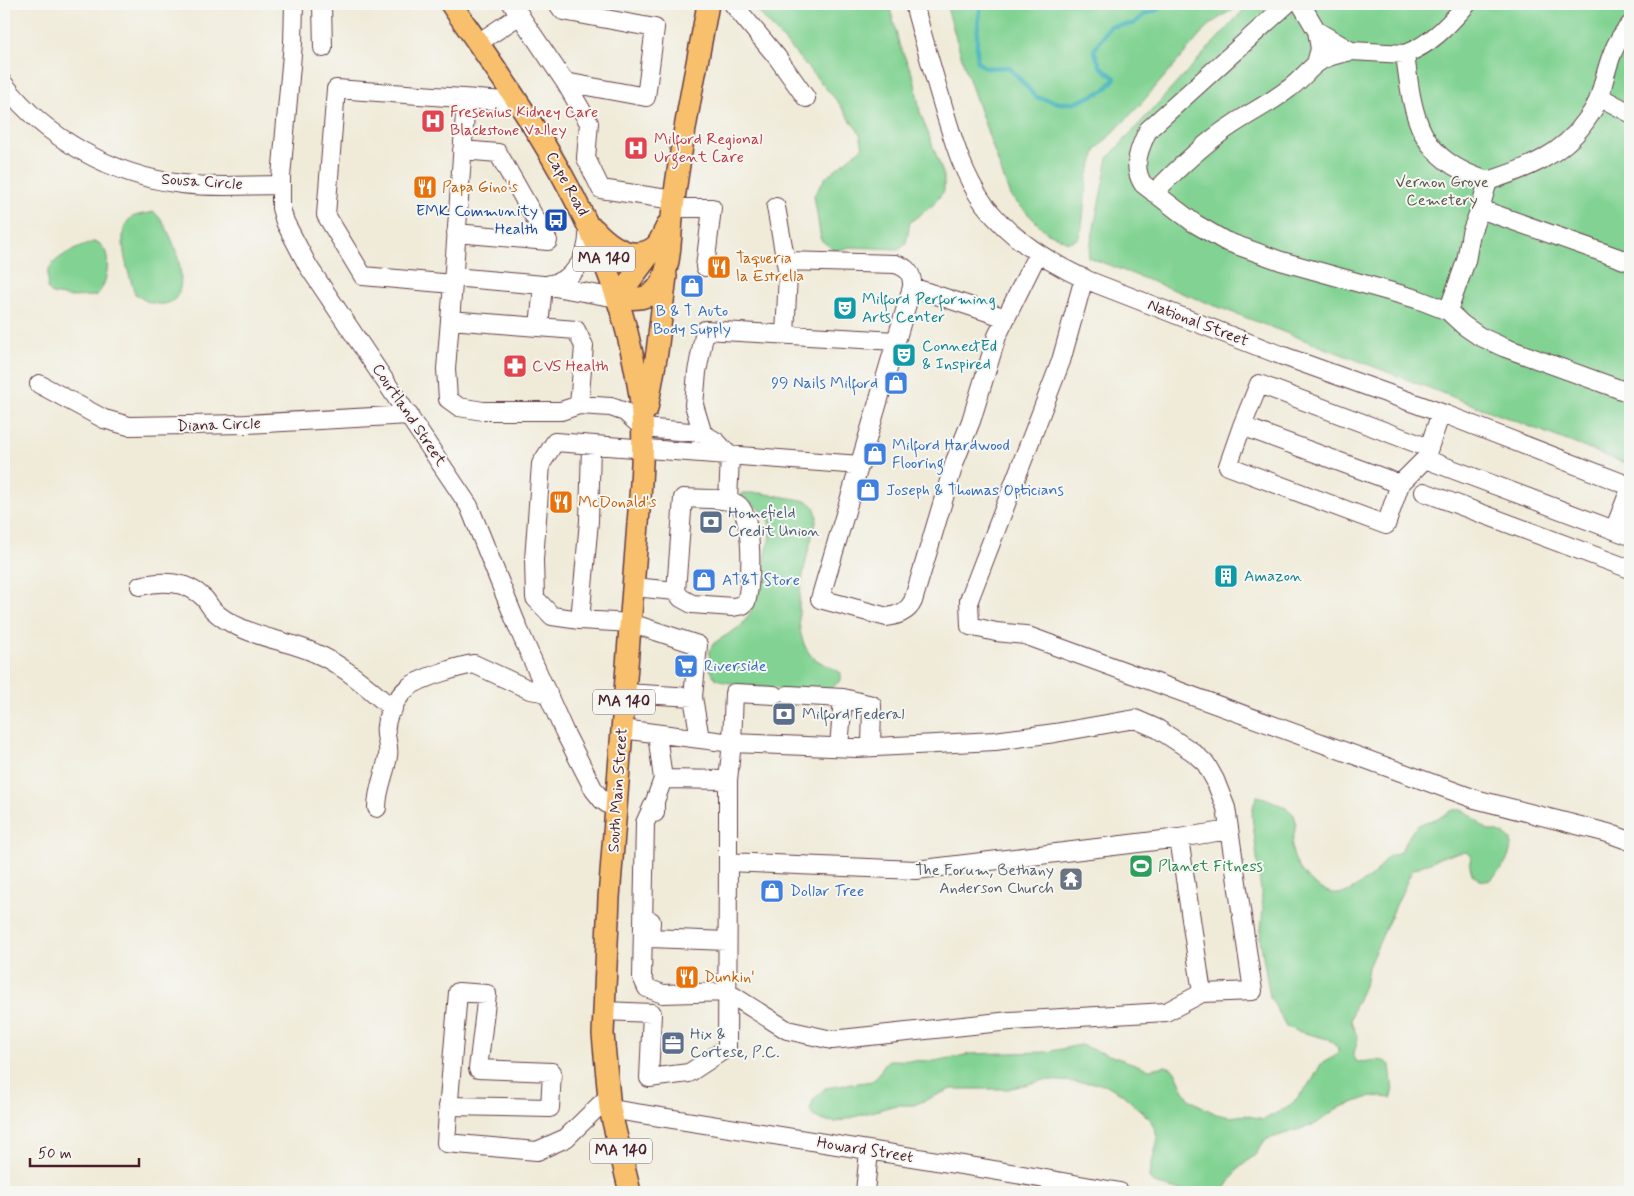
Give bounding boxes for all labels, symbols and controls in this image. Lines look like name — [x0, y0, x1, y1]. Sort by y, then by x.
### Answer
place label: Fresenius Kidney Care Blackstone Valley — [450, 102, 598, 141]
hospital icon: Fresenius Kidney Care Blackstone Valley — [420, 108, 446, 134]
place label: Milford Regional Urgent Care — [654, 129, 762, 169]
hospital icon: Milford Regional Urgent Care — [623, 135, 649, 161]
street label: Cape Road — [541, 148, 593, 220]
street label: Sousa Circle — [161, 169, 243, 195]
park label: Vernon Grove Cemetery — [1395, 172, 1489, 211]
restaurant icon: Papa Gino's — [412, 174, 438, 200]
place label: Papa Gino's — [442, 177, 518, 198]
place label: EMK Community Health — [416, 201, 538, 240]
bus stop icon: EMK Community Health — [543, 207, 569, 233]
road number: MA 140 — [573, 246, 635, 272]
place label: Taqueria la Estrella — [736, 248, 804, 287]
restaurant icon: Taqueria la Estrella — [706, 254, 732, 280]
shop icon: B & T Auto Body Supply — [679, 273, 705, 299]
place label: Milford Performing Arts Center — [862, 289, 996, 328]
street label: National Street — [1145, 294, 1252, 352]
theatre icon: Milford Performing Arts Center — [832, 295, 858, 321]
place label: B & T Auto Body Supply — [653, 301, 731, 340]
place label: ConnectEd & Inspired — [922, 336, 997, 375]
theatre icon: ConnectEd & Inspired — [891, 342, 917, 368]
pharmacy icon: CVS Health — [502, 353, 528, 379]
place label: CVS Health — [532, 356, 609, 377]
street label: Courtland Street — [367, 360, 451, 471]
shop icon: 99 Nails Milford — [883, 370, 909, 396]
place label: 99 Nails Milford — [771, 373, 878, 396]
street label: Diana Circle — [177, 413, 261, 437]
place label: Milford Hardwood Flooring — [892, 435, 1010, 475]
shop icon: Milford Hardwood Flooring — [862, 441, 888, 467]
shop icon: Joseph & Thomas Opticians — [855, 477, 881, 503]
place label: Joseph & Thomas Opticians — [886, 480, 1064, 501]
restaurant icon: McDonald's — [548, 489, 574, 515]
place label: McDonald's — [578, 492, 657, 513]
place label: Homefield Credit Union — [728, 503, 821, 542]
bank icon: Homefield Credit Union — [698, 509, 724, 535]
building icon: Amazon — [1213, 563, 1239, 589]
place label: Amazon — [1244, 566, 1303, 587]
shop icon: AT&T Store — [691, 567, 717, 593]
place label: AT&T Store — [722, 570, 800, 591]
supermarket icon: Riverside — [673, 653, 699, 679]
place label: Riverside — [704, 656, 767, 677]
road number: MA 140 — [593, 690, 655, 714]
bank icon: Milford Federal — [771, 701, 797, 727]
place label: Milford Federal — [802, 704, 904, 727]
street label: South Main Street — [603, 726, 633, 853]
sports icon: Planet Fitness — [1128, 853, 1154, 879]
place label: Planet Fitness — [1158, 856, 1263, 877]
place label: The Forum, Bethany Anderson Church — [915, 860, 1054, 899]
temple icon: The Forum, Bethany Anderson Church — [1058, 866, 1084, 892]
shop icon: Dollar Tree — [759, 878, 785, 904]
place label: Dollar Tree — [790, 881, 864, 902]
restaurant icon: Dunkin' — [674, 964, 700, 990]
place label: Dunkin' — [704, 967, 755, 988]
place label: Hix & Cortese, P.C. — [690, 1024, 780, 1063]
office icon: Hix & Cortese, P.C. — [660, 1030, 686, 1056]
street label: Howard Street — [815, 1132, 915, 1168]
scale bar — [30, 1136, 139, 1168]
road number: MA 140 — [590, 1138, 652, 1164]
text: 50 m — [38, 1144, 72, 1164]

